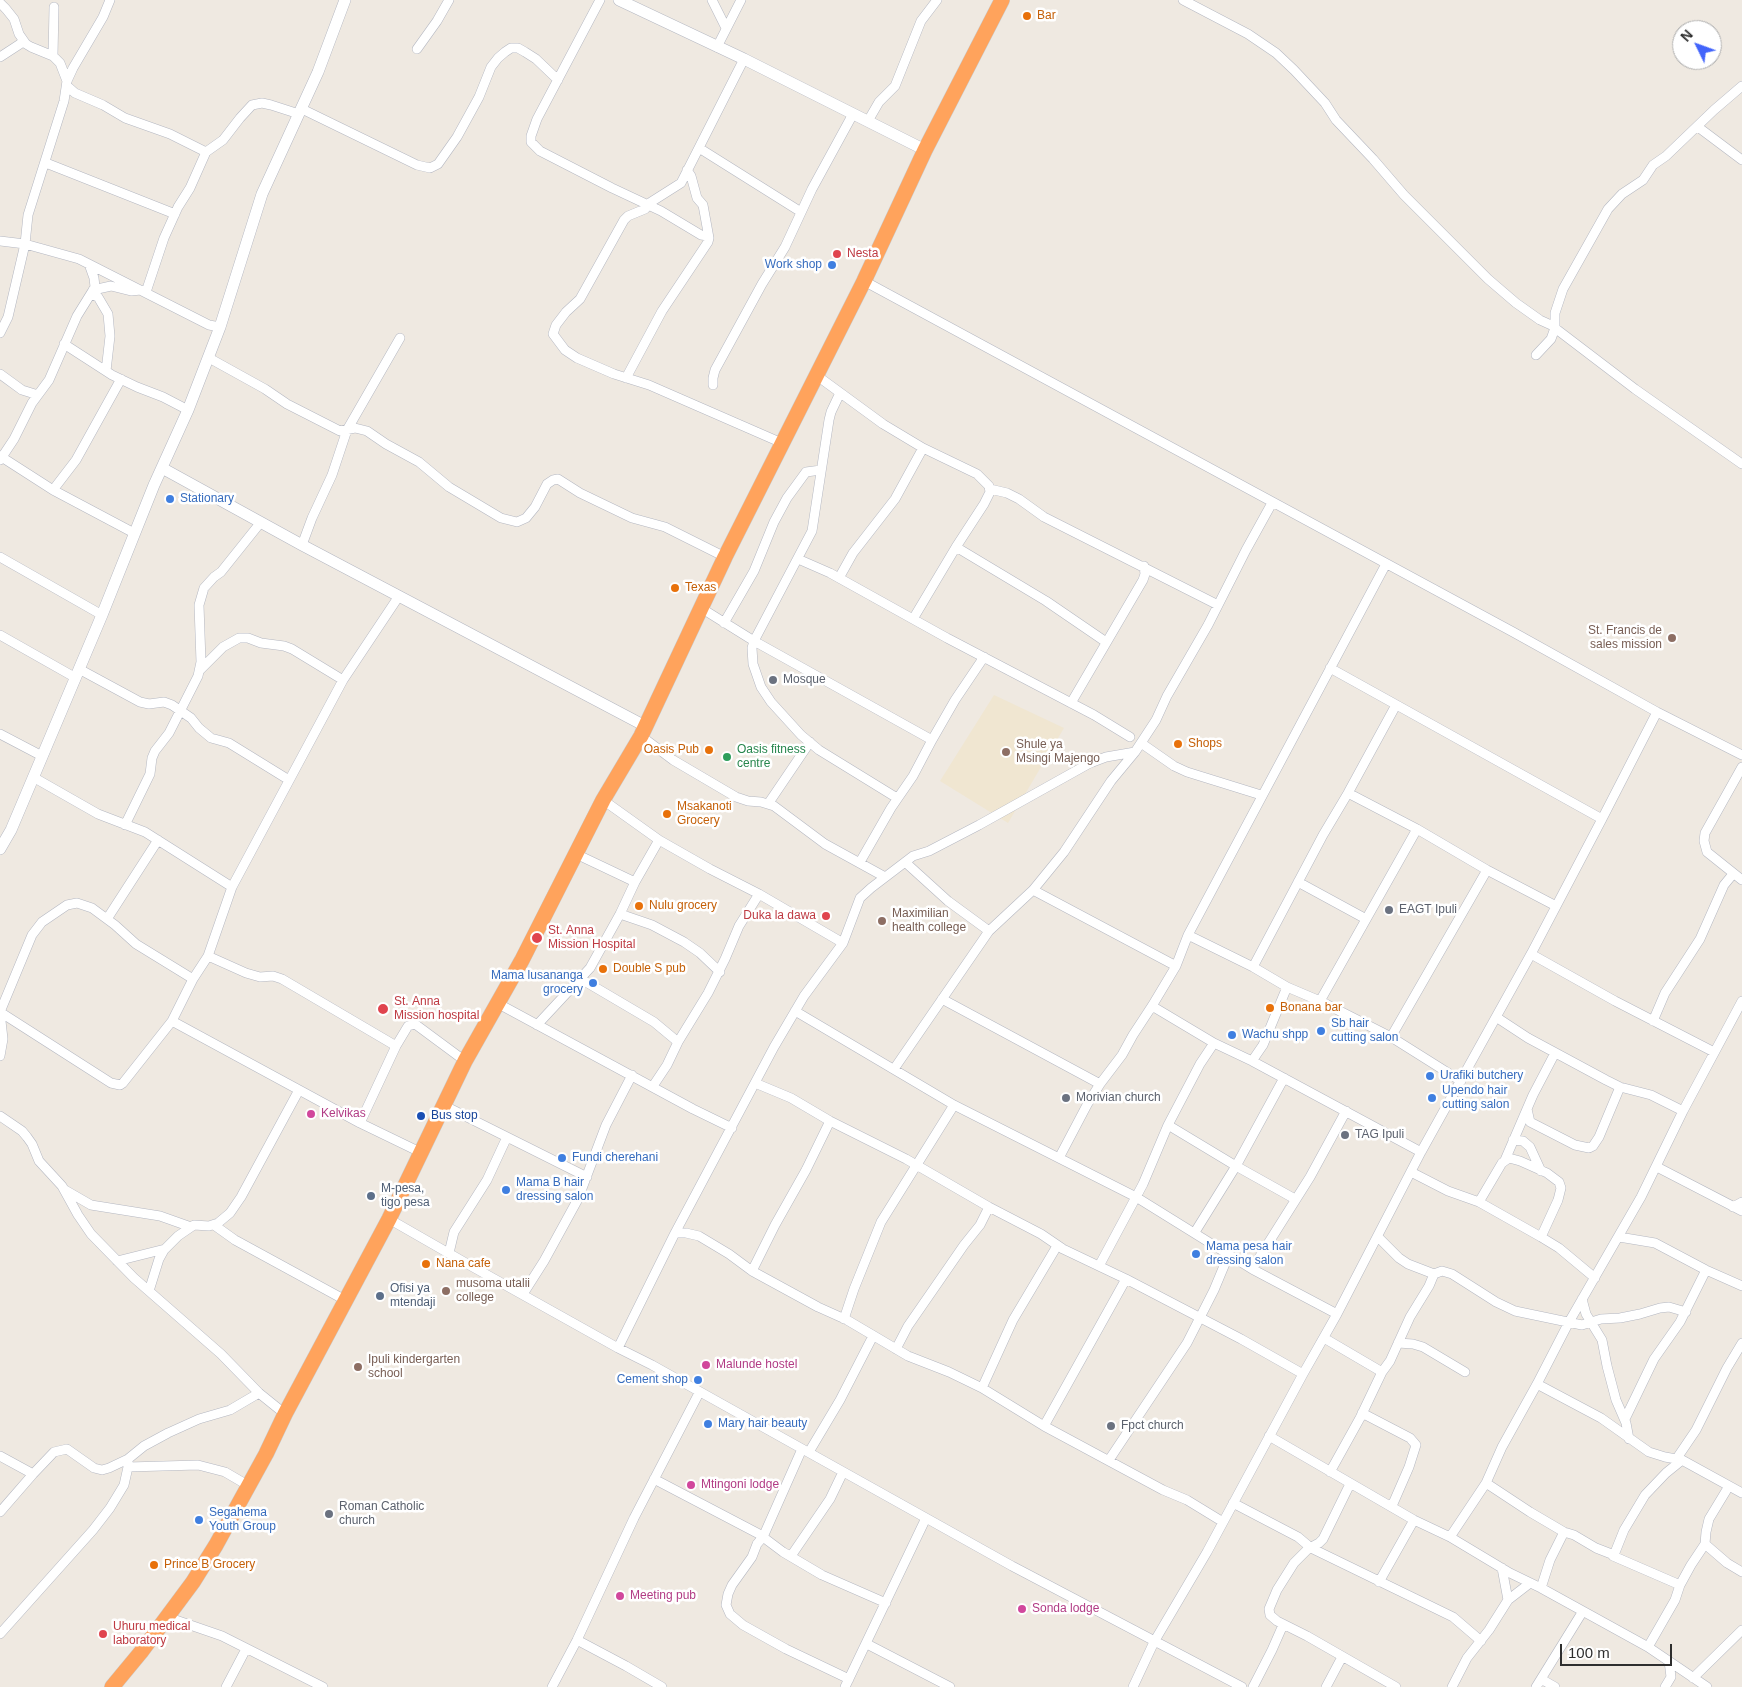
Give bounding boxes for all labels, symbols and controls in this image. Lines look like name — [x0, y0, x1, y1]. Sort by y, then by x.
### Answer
place label: Bar — [1037, 9, 1056, 23]
marker: Bar — [1021, 10, 1033, 22]
north arrow — [1672, 20, 1722, 70]
text: N — [1677, 27, 1696, 45]
place label: Nesta — [847, 247, 878, 261]
marker: Nesta — [831, 248, 843, 260]
place label: Work shop — [765, 258, 822, 272]
marker: Work shop — [826, 259, 838, 271]
place label: Stationary — [180, 492, 234, 506]
marker: Stationary — [164, 493, 176, 505]
place label: Texas — [685, 581, 716, 595]
marker: Texas — [669, 582, 681, 594]
place label: St. Francis de sales mission — [1588, 624, 1662, 652]
marker: St. Francis de sales mission — [1666, 632, 1678, 644]
place label: Mosque — [783, 673, 826, 687]
marker: Mosque — [767, 674, 779, 686]
place label: Shops — [1188, 737, 1222, 751]
place label: Shule ya Msingi Majengo — [1016, 738, 1100, 766]
marker: Shops — [1172, 738, 1184, 750]
place label: Oasis Pub — [644, 743, 699, 757]
place label: Oasis fitness centre — [737, 743, 806, 771]
marker: Oasis Pub — [703, 744, 715, 756]
marker: Shule ya Msingi Majengo — [1000, 746, 1012, 758]
marker: Oasis fitness centre — [721, 751, 733, 763]
place label: Msakanoti Grocery — [677, 800, 732, 828]
marker: Msakanoti Grocery — [661, 808, 673, 820]
place label: Nulu grocery — [649, 899, 717, 913]
marker: Nulu grocery — [633, 900, 645, 912]
place label: EAGT Ipuli — [1399, 903, 1457, 917]
marker: EAGT Ipuli — [1383, 904, 1395, 916]
place label: Maximilian health college — [892, 907, 966, 935]
place label: Duka la dawa — [743, 909, 816, 923]
marker: Duka la dawa — [820, 910, 832, 922]
marker: Maximilian health college — [876, 915, 888, 927]
place label: St. Anna Mission Hospital — [548, 924, 635, 952]
marker: St. Anna Mission Hospital — [530, 931, 544, 945]
place label: Double S pub — [613, 962, 686, 976]
marker: Double S pub — [597, 963, 609, 975]
place label: Mama lusananga grocery — [491, 969, 583, 997]
marker: Mama lusananga grocery — [587, 977, 599, 989]
place label: St. Anna Mission hospital — [394, 995, 479, 1023]
place label: Bonana bar — [1280, 1001, 1342, 1015]
marker: St. Anna Mission hospital — [376, 1002, 390, 1016]
marker: Bonana bar — [1264, 1002, 1276, 1014]
place label: Sb hair cutting salon — [1331, 1017, 1398, 1045]
marker: Sb hair cutting salon — [1315, 1025, 1327, 1037]
place label: Wachu shpp — [1242, 1028, 1308, 1042]
marker: Wachu shpp — [1226, 1029, 1238, 1041]
place label: Urafiki butchery — [1440, 1069, 1523, 1083]
marker: Urafiki butchery — [1424, 1070, 1436, 1082]
place label: Upendo hair cutting salon — [1442, 1084, 1509, 1112]
place label: Morivian church — [1076, 1091, 1161, 1105]
marker: Morivian church — [1060, 1092, 1072, 1104]
marker: Upendo hair cutting salon — [1426, 1092, 1438, 1104]
place label: Kelvikas — [321, 1107, 366, 1121]
marker: Kelvikas — [305, 1108, 317, 1120]
place label: Bus stop — [431, 1109, 478, 1123]
marker: Bus stop — [415, 1110, 427, 1122]
place label: TAG Ipuli — [1355, 1128, 1404, 1142]
marker: TAG Ipuli — [1339, 1129, 1351, 1141]
place label: Fundi cherehani — [572, 1151, 658, 1165]
marker: Fundi cherehani — [556, 1152, 568, 1164]
place label: Mama B hair dressing salon — [516, 1176, 593, 1204]
place label: M-pesa, tigo pesa — [381, 1182, 430, 1210]
marker: Mama B hair dressing salon — [500, 1184, 512, 1196]
marker: M-pesa, tigo pesa — [365, 1190, 377, 1202]
place label: Mama pesa hair dressing salon — [1206, 1240, 1292, 1268]
marker: Mama pesa hair dressing salon — [1190, 1248, 1202, 1260]
place label: Nana cafe — [436, 1257, 491, 1271]
marker: Nana cafe — [420, 1258, 432, 1270]
place label: musoma utalii college — [456, 1277, 530, 1305]
place label: Ofisi ya mtendaji — [390, 1282, 435, 1310]
marker: musoma utalii college — [440, 1285, 452, 1297]
marker: Ofisi ya mtendaji — [374, 1290, 386, 1302]
place label: Ipuli kindergarten school — [368, 1353, 460, 1381]
place label: Malunde hostel — [716, 1358, 797, 1372]
marker: Malunde hostel — [700, 1359, 712, 1371]
marker: Ipuli kindergarten school — [352, 1361, 364, 1373]
place label: Cement shop — [617, 1373, 688, 1387]
marker: Cement shop — [692, 1374, 704, 1386]
place label: Mary hair beauty — [718, 1417, 807, 1431]
marker: Mary hair beauty — [702, 1418, 714, 1430]
place label: Fpct church — [1121, 1419, 1184, 1433]
marker: Fpct church — [1105, 1420, 1117, 1432]
place label: Mtingoni lodge — [701, 1478, 779, 1492]
marker: Mtingoni lodge — [685, 1479, 697, 1491]
place label: Roman Catholic church — [339, 1500, 424, 1528]
place label: Segahema Youth Group — [209, 1506, 276, 1534]
marker: Roman Catholic church — [323, 1508, 335, 1520]
marker: Segahema Youth Group — [193, 1514, 205, 1526]
place label: Prince B Grocery — [164, 1558, 255, 1572]
marker: Prince B Grocery — [148, 1559, 160, 1571]
place label: Meeting pub — [630, 1589, 696, 1603]
marker: Meeting pub — [614, 1590, 626, 1602]
place label: Sonda lodge — [1032, 1602, 1099, 1616]
marker: Sonda lodge — [1016, 1603, 1028, 1615]
place label: Uhuru medical laboratory — [113, 1620, 190, 1648]
marker: Uhuru medical laboratory — [97, 1628, 109, 1640]
scale bar — [1562, 1634, 1674, 1666]
text: 100 m — [1568, 1644, 1610, 1661]

